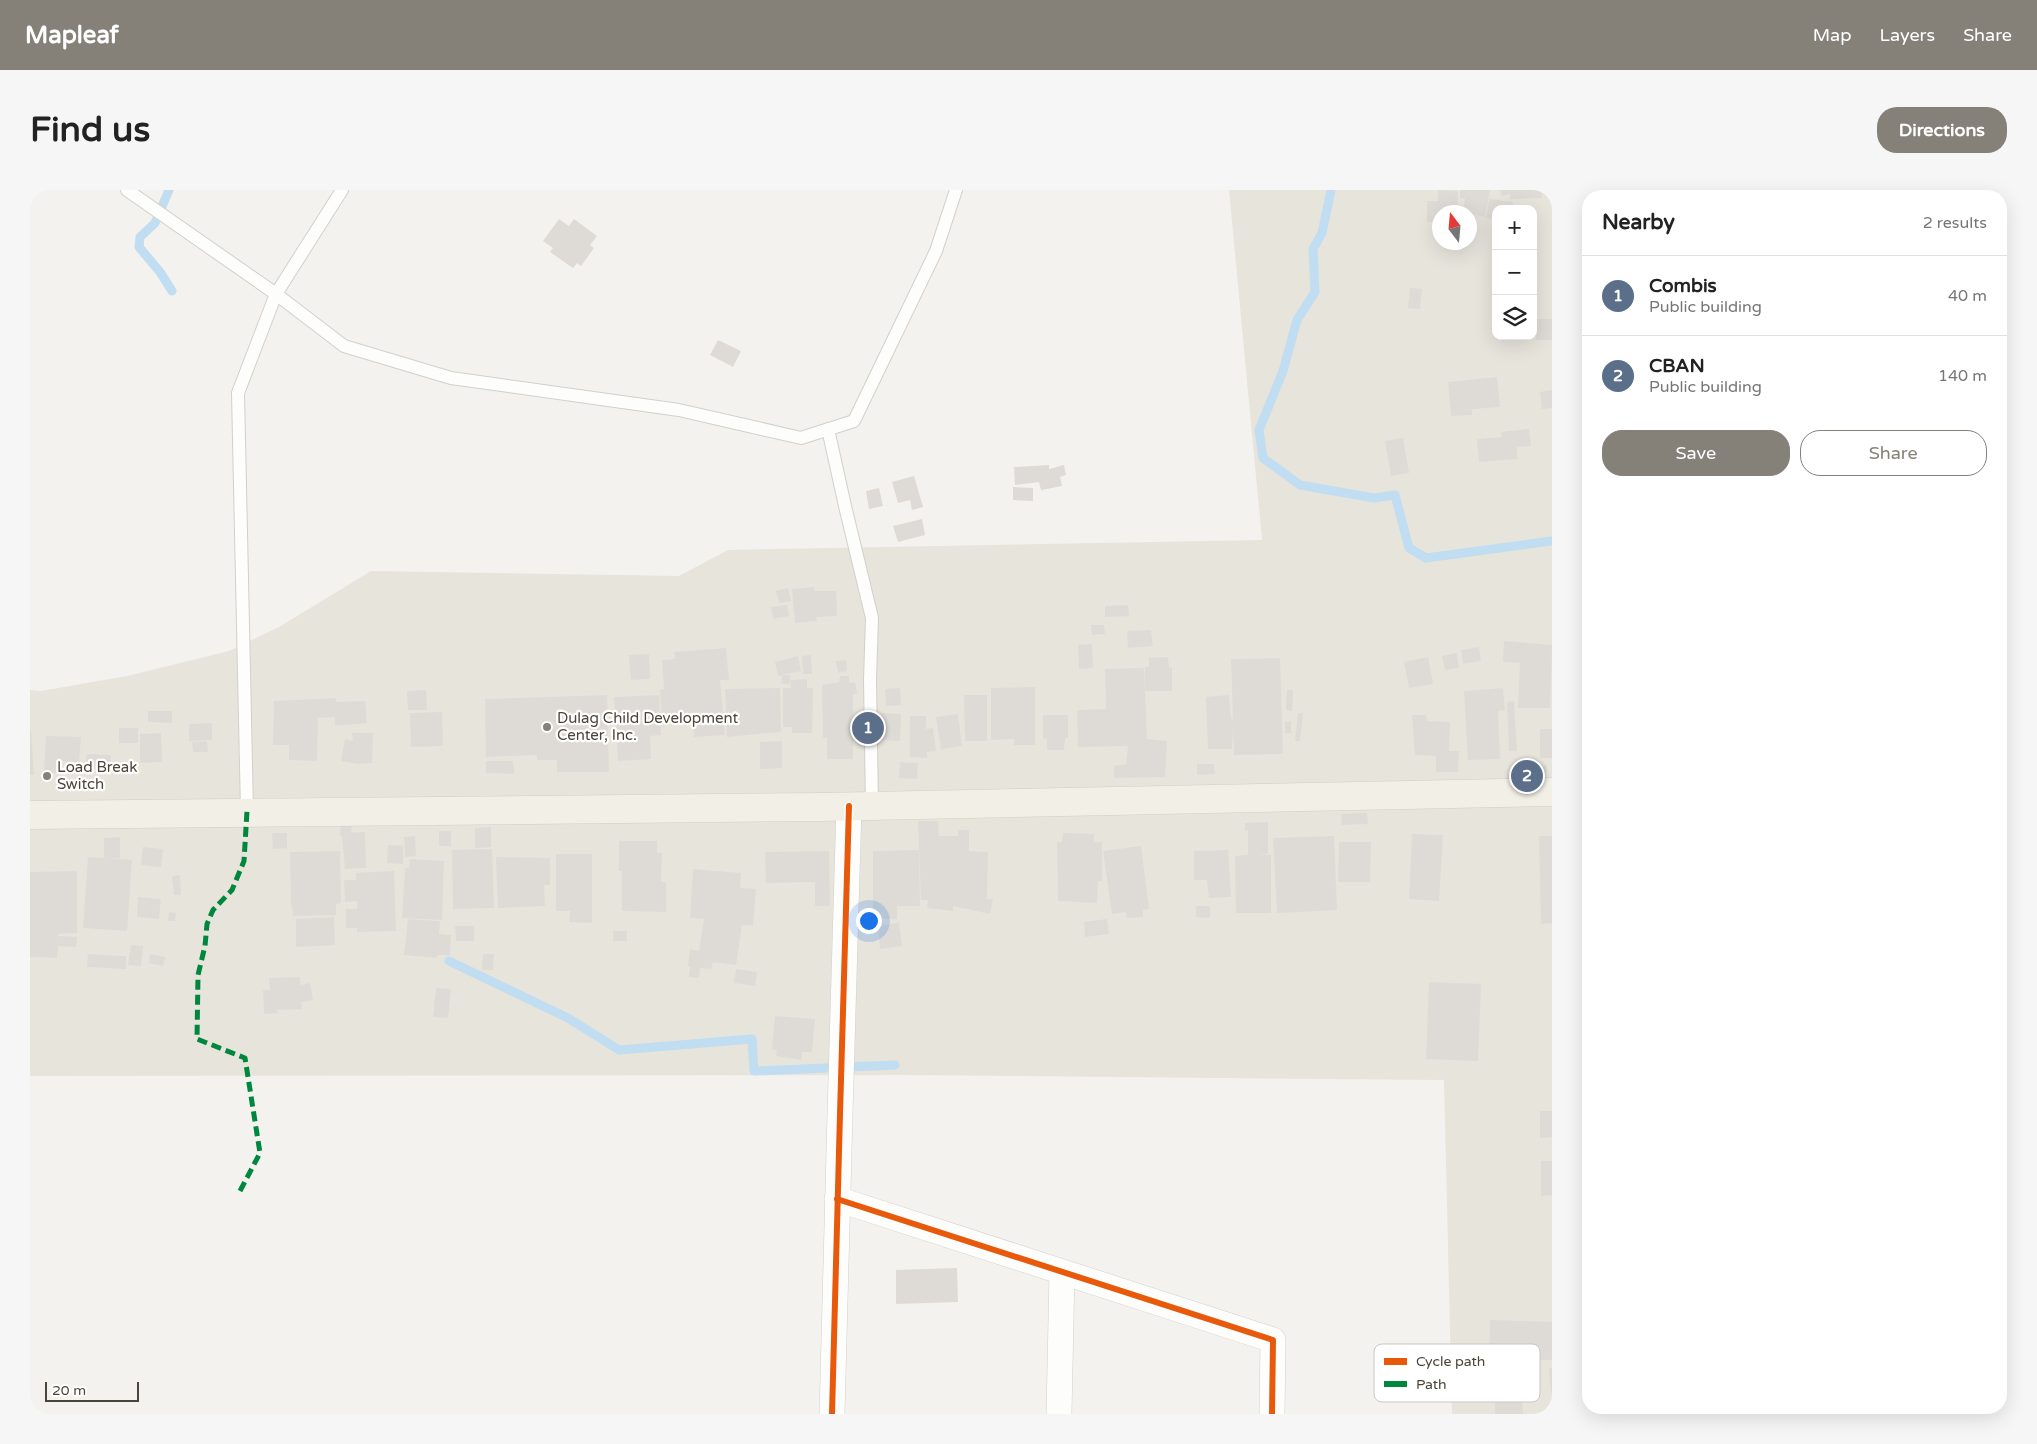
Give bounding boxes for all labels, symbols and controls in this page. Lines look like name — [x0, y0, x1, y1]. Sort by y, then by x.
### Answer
text: Mapleaf — [25, 21, 119, 50]
text: Map — [1813, 24, 1852, 46]
text: Layers — [1880, 24, 1935, 46]
text: Share — [1963, 24, 2012, 46]
button: Directions — [1877, 107, 2007, 153]
text: Find us — [30, 109, 150, 151]
north arrow — [1432, 205, 1477, 250]
map controls — [1492, 205, 1537, 340]
button: + — [1492, 205, 1537, 250]
text: Nearby — [1602, 210, 1675, 235]
text: 2 results — [1923, 213, 1987, 233]
button: − — [1492, 250, 1537, 295]
text: Combis — [1649, 275, 1717, 297]
text: 1 — [1613, 286, 1623, 306]
text: 40 m — [1948, 286, 1987, 306]
button: layers — [1492, 295, 1537, 340]
text: Public building — [1649, 297, 1762, 317]
text: CBAN — [1649, 355, 1705, 377]
text: 2 — [1613, 366, 1623, 386]
text: 140 m — [1938, 366, 1987, 386]
text: Public building — [1649, 377, 1762, 397]
button: Save — [1602, 430, 1790, 476]
button: Share — [1800, 430, 1987, 476]
place label: Dulag Child Development Center, Inc. — [557, 709, 738, 744]
pin: 1 — [852, 709, 884, 747]
marker: Dulag Child Development Center, Inc. — [541, 721, 553, 733]
pin: 2 — [1511, 757, 1543, 795]
place label: Load Break Switch — [57, 758, 137, 793]
marker: Load Break Switch — [41, 770, 53, 782]
your location — [856, 908, 882, 934]
legend — [1374, 1344, 1540, 1402]
text: Cycle path — [1416, 1353, 1485, 1370]
text: Path — [1416, 1376, 1447, 1393]
scale bar — [45, 1379, 139, 1402]
text: 20 m — [52, 1382, 86, 1399]

